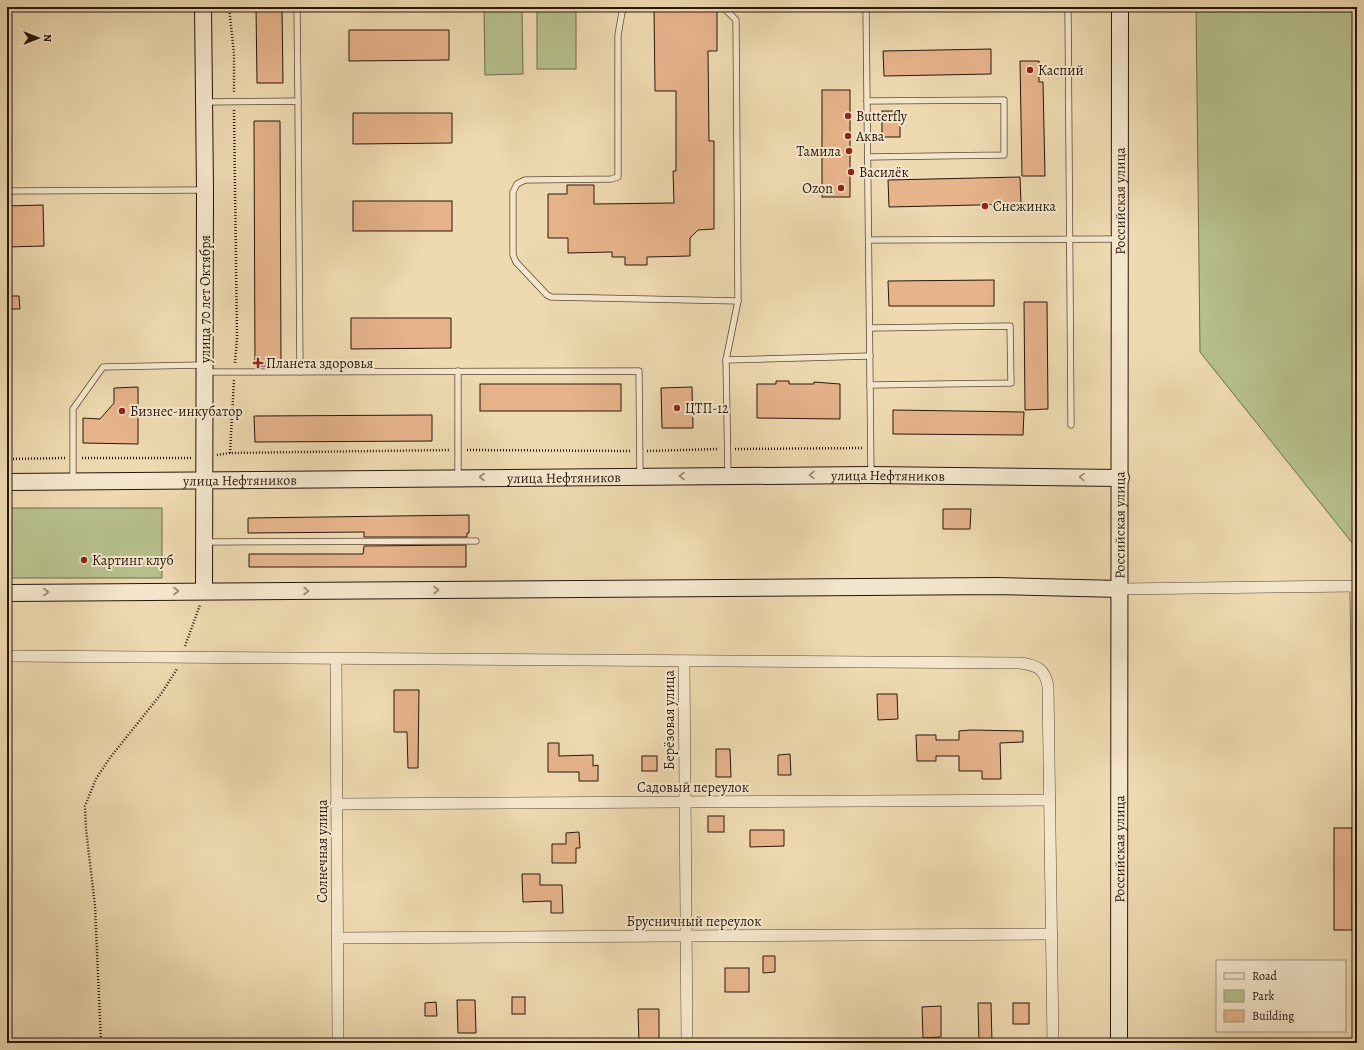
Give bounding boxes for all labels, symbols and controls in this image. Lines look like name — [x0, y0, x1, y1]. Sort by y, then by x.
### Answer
north arrow — [18, 18, 58, 58]
text: N — [40, 34, 55, 42]
place label: Каспий — [1038, 61, 1084, 80]
marker: Каспий — [1025, 65, 1035, 75]
place label: Butterfly — [856, 107, 908, 126]
marker: Butterfly — [843, 111, 853, 121]
place label: Аква — [855, 127, 885, 146]
marker: Аква — [843, 131, 853, 141]
place label: Тамила — [797, 142, 842, 161]
marker: Тамила — [844, 146, 854, 156]
street label: Российская улица — [1110, 147, 1129, 255]
place label: Василёк — [859, 163, 909, 182]
marker: Василёк — [846, 167, 856, 177]
place label: Ozon — [802, 179, 833, 198]
marker: Ozon — [836, 183, 846, 193]
place label: Снежинка — [993, 197, 1057, 216]
marker: Снежинка — [980, 201, 990, 211]
street label: улица 70 лет Октября — [196, 235, 215, 364]
place label: Планета здоровья — [266, 354, 374, 373]
marker: Планета здоровья — [253, 358, 263, 368]
place label: ЦТП-12 — [685, 399, 729, 418]
place label: Бизнес-инкубатор — [130, 402, 243, 421]
marker: ЦТП-12 — [672, 403, 682, 413]
marker: Бизнес-инкубатор — [117, 406, 127, 416]
street label: улица Нефтяников — [830, 465, 945, 485]
street label: улица Нефтяников — [506, 468, 621, 487]
street label: улица Нефтяников — [182, 470, 297, 490]
one-way arrow — [809, 471, 815, 480]
street label: Российская улица — [1110, 471, 1129, 579]
one-way arrow — [679, 472, 685, 480]
one-way arrow — [479, 473, 485, 481]
one-way arrow — [1079, 473, 1085, 482]
place label: Картинг клуб — [92, 551, 174, 570]
marker: Картинг клуб — [79, 555, 89, 565]
one-way arrow — [433, 586, 439, 594]
one-way arrow — [173, 587, 179, 595]
one-way arrow — [303, 587, 309, 595]
one-way arrow — [43, 588, 49, 596]
street label: Берёзовая улица — [660, 669, 679, 770]
street label: Садовый переулок — [637, 778, 749, 797]
street label: Российская улица — [1110, 795, 1129, 903]
street label: Солнечная улица — [313, 799, 332, 903]
street label: Брусничный переулок — [627, 912, 761, 931]
legend — [1216, 960, 1346, 1032]
text: Road — [1252, 968, 1278, 984]
text: Park — [1252, 988, 1275, 1004]
text: Building — [1252, 1008, 1294, 1024]

